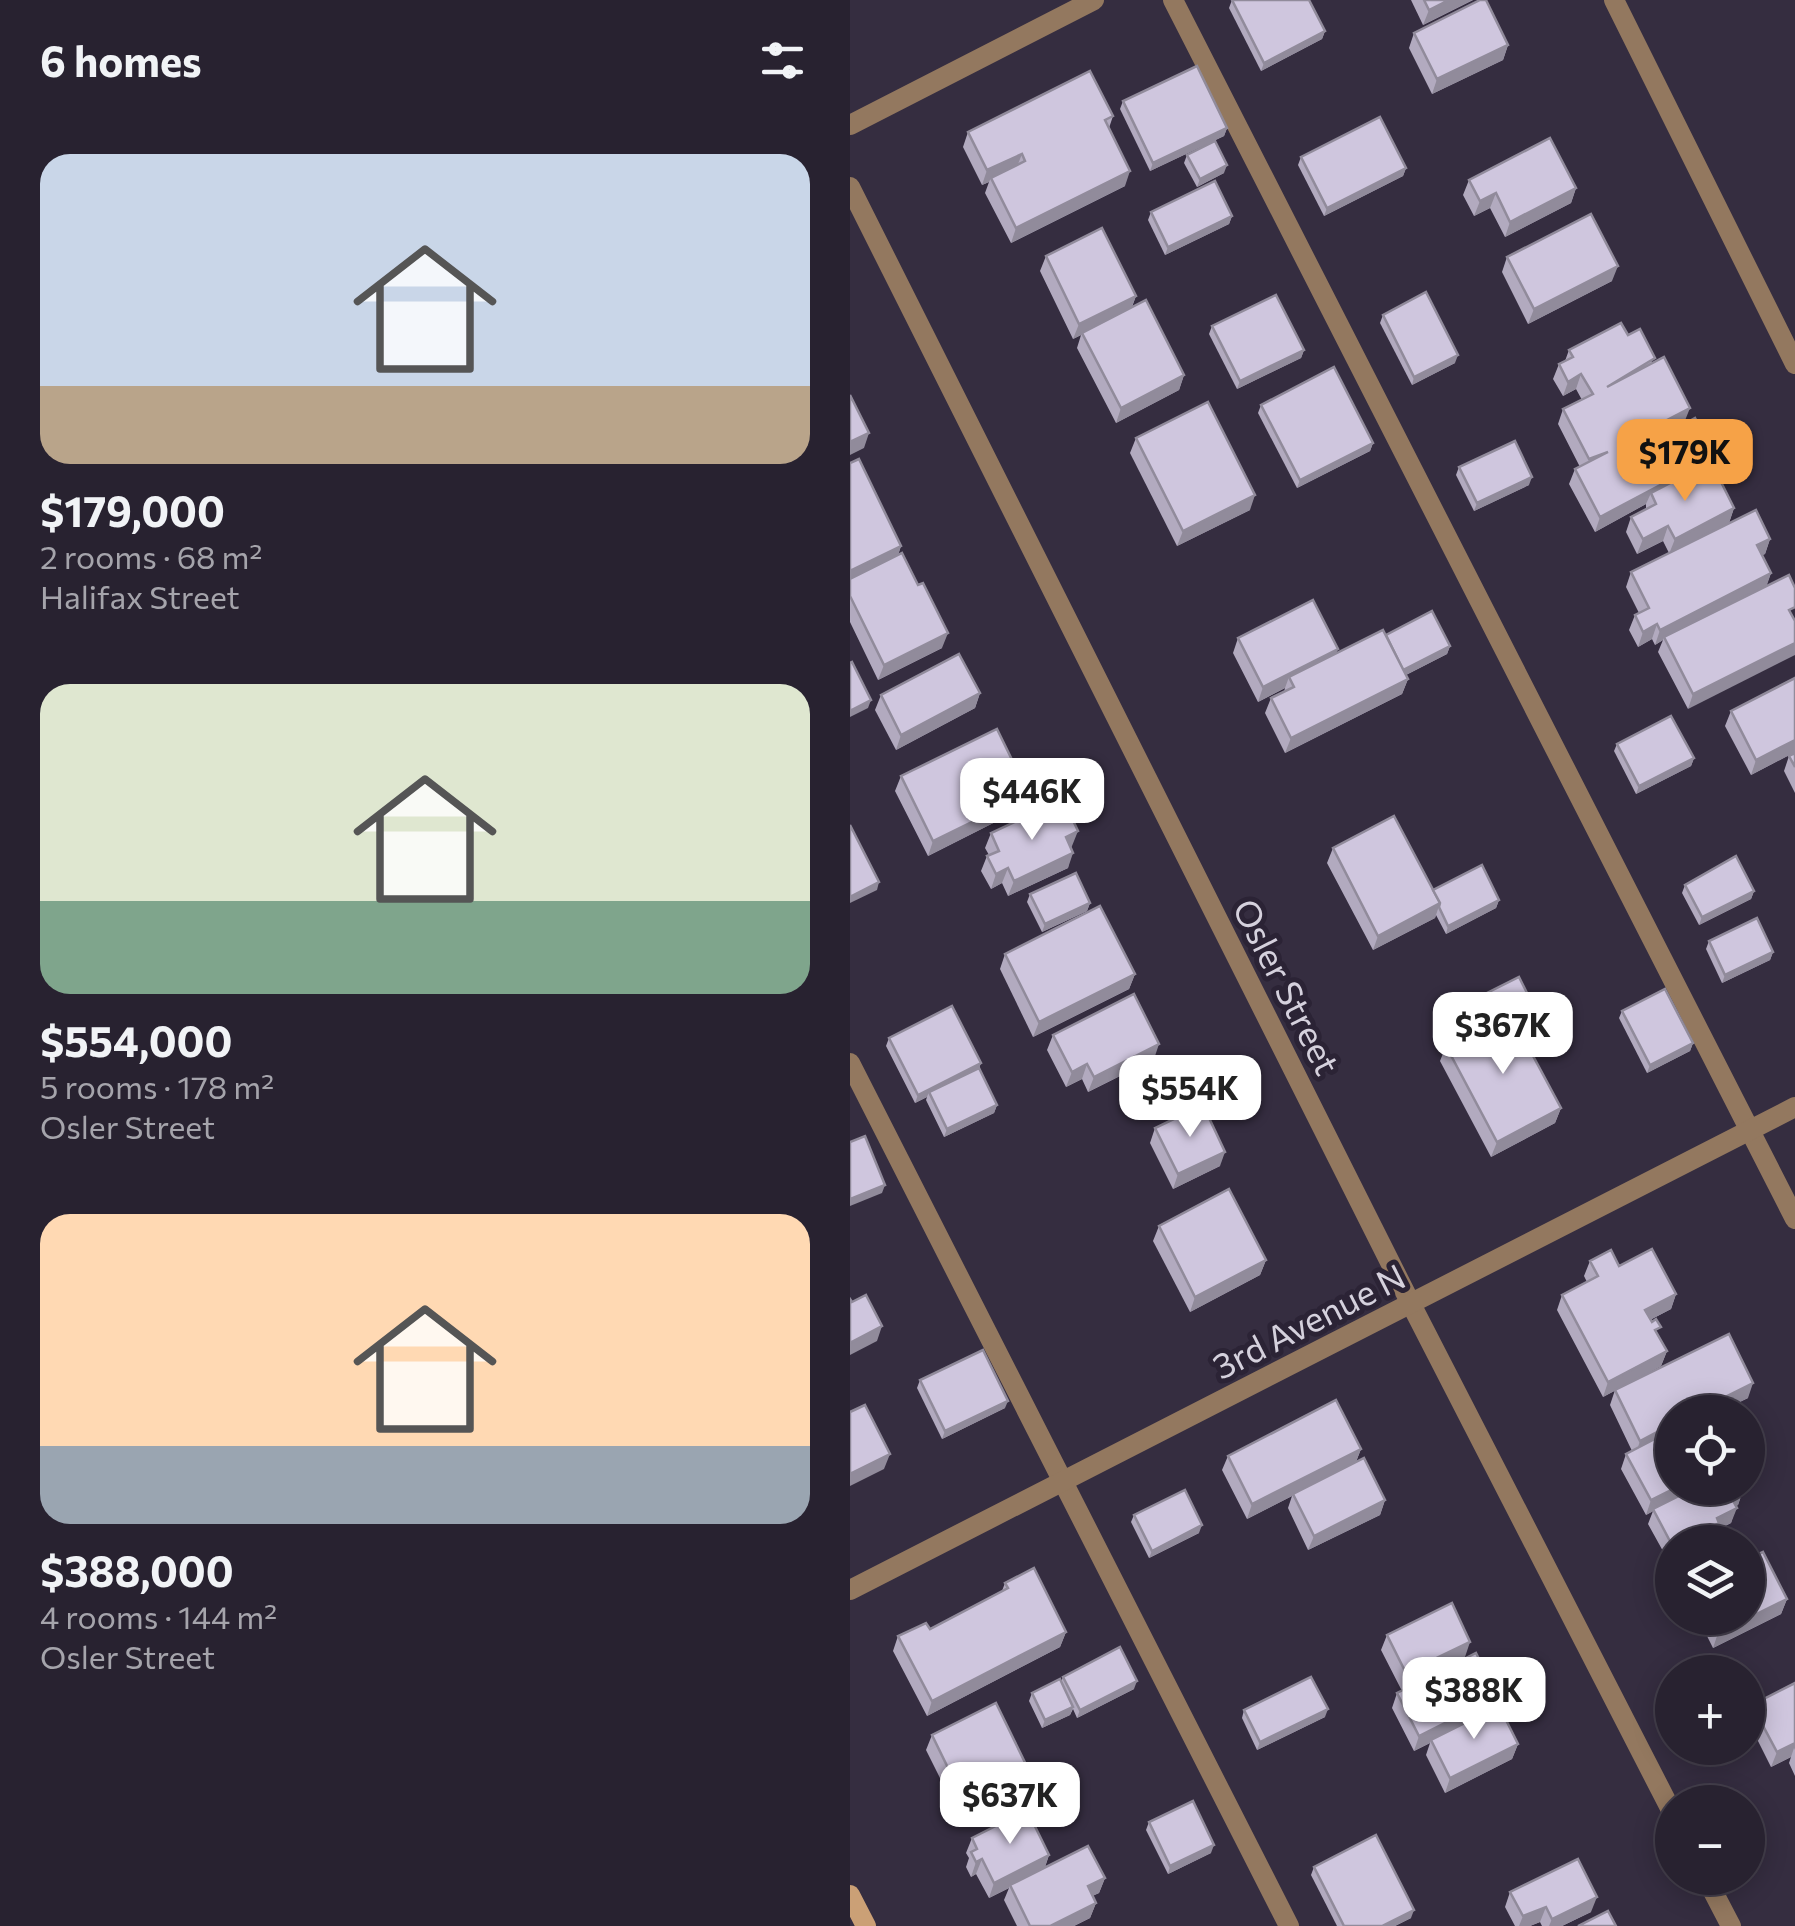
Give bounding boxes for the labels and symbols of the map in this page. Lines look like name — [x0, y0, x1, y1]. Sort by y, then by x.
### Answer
pin: $179K — [1615, 419, 1755, 504]
pin: $446K — [962, 758, 1102, 843]
street label: Osler Street — [1225, 891, 1351, 1081]
pin: $367K — [1433, 992, 1573, 1077]
pin: $554K — [1120, 1055, 1260, 1140]
street label: 3rd Avenue N — [1205, 1253, 1411, 1387]
pin: $388K — [1404, 1657, 1544, 1742]
pin: $637K — [940, 1762, 1080, 1847]

